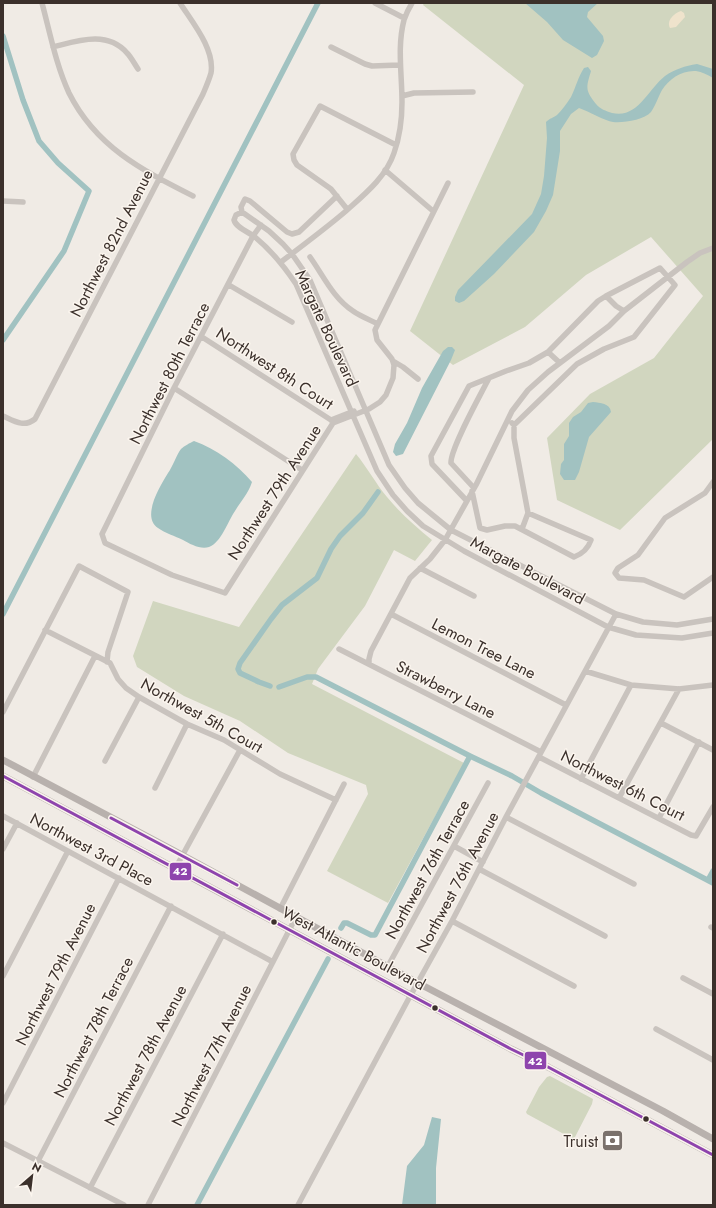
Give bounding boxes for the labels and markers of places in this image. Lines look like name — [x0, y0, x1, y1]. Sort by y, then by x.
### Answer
unlabelled marker — [269, 917, 279, 927]
unlabelled marker — [430, 1003, 440, 1013]
unlabelled marker — [641, 1114, 651, 1124]
bank icon: Truist — [600, 1128, 626, 1154]
place label: Truist — [564, 1130, 598, 1153]

